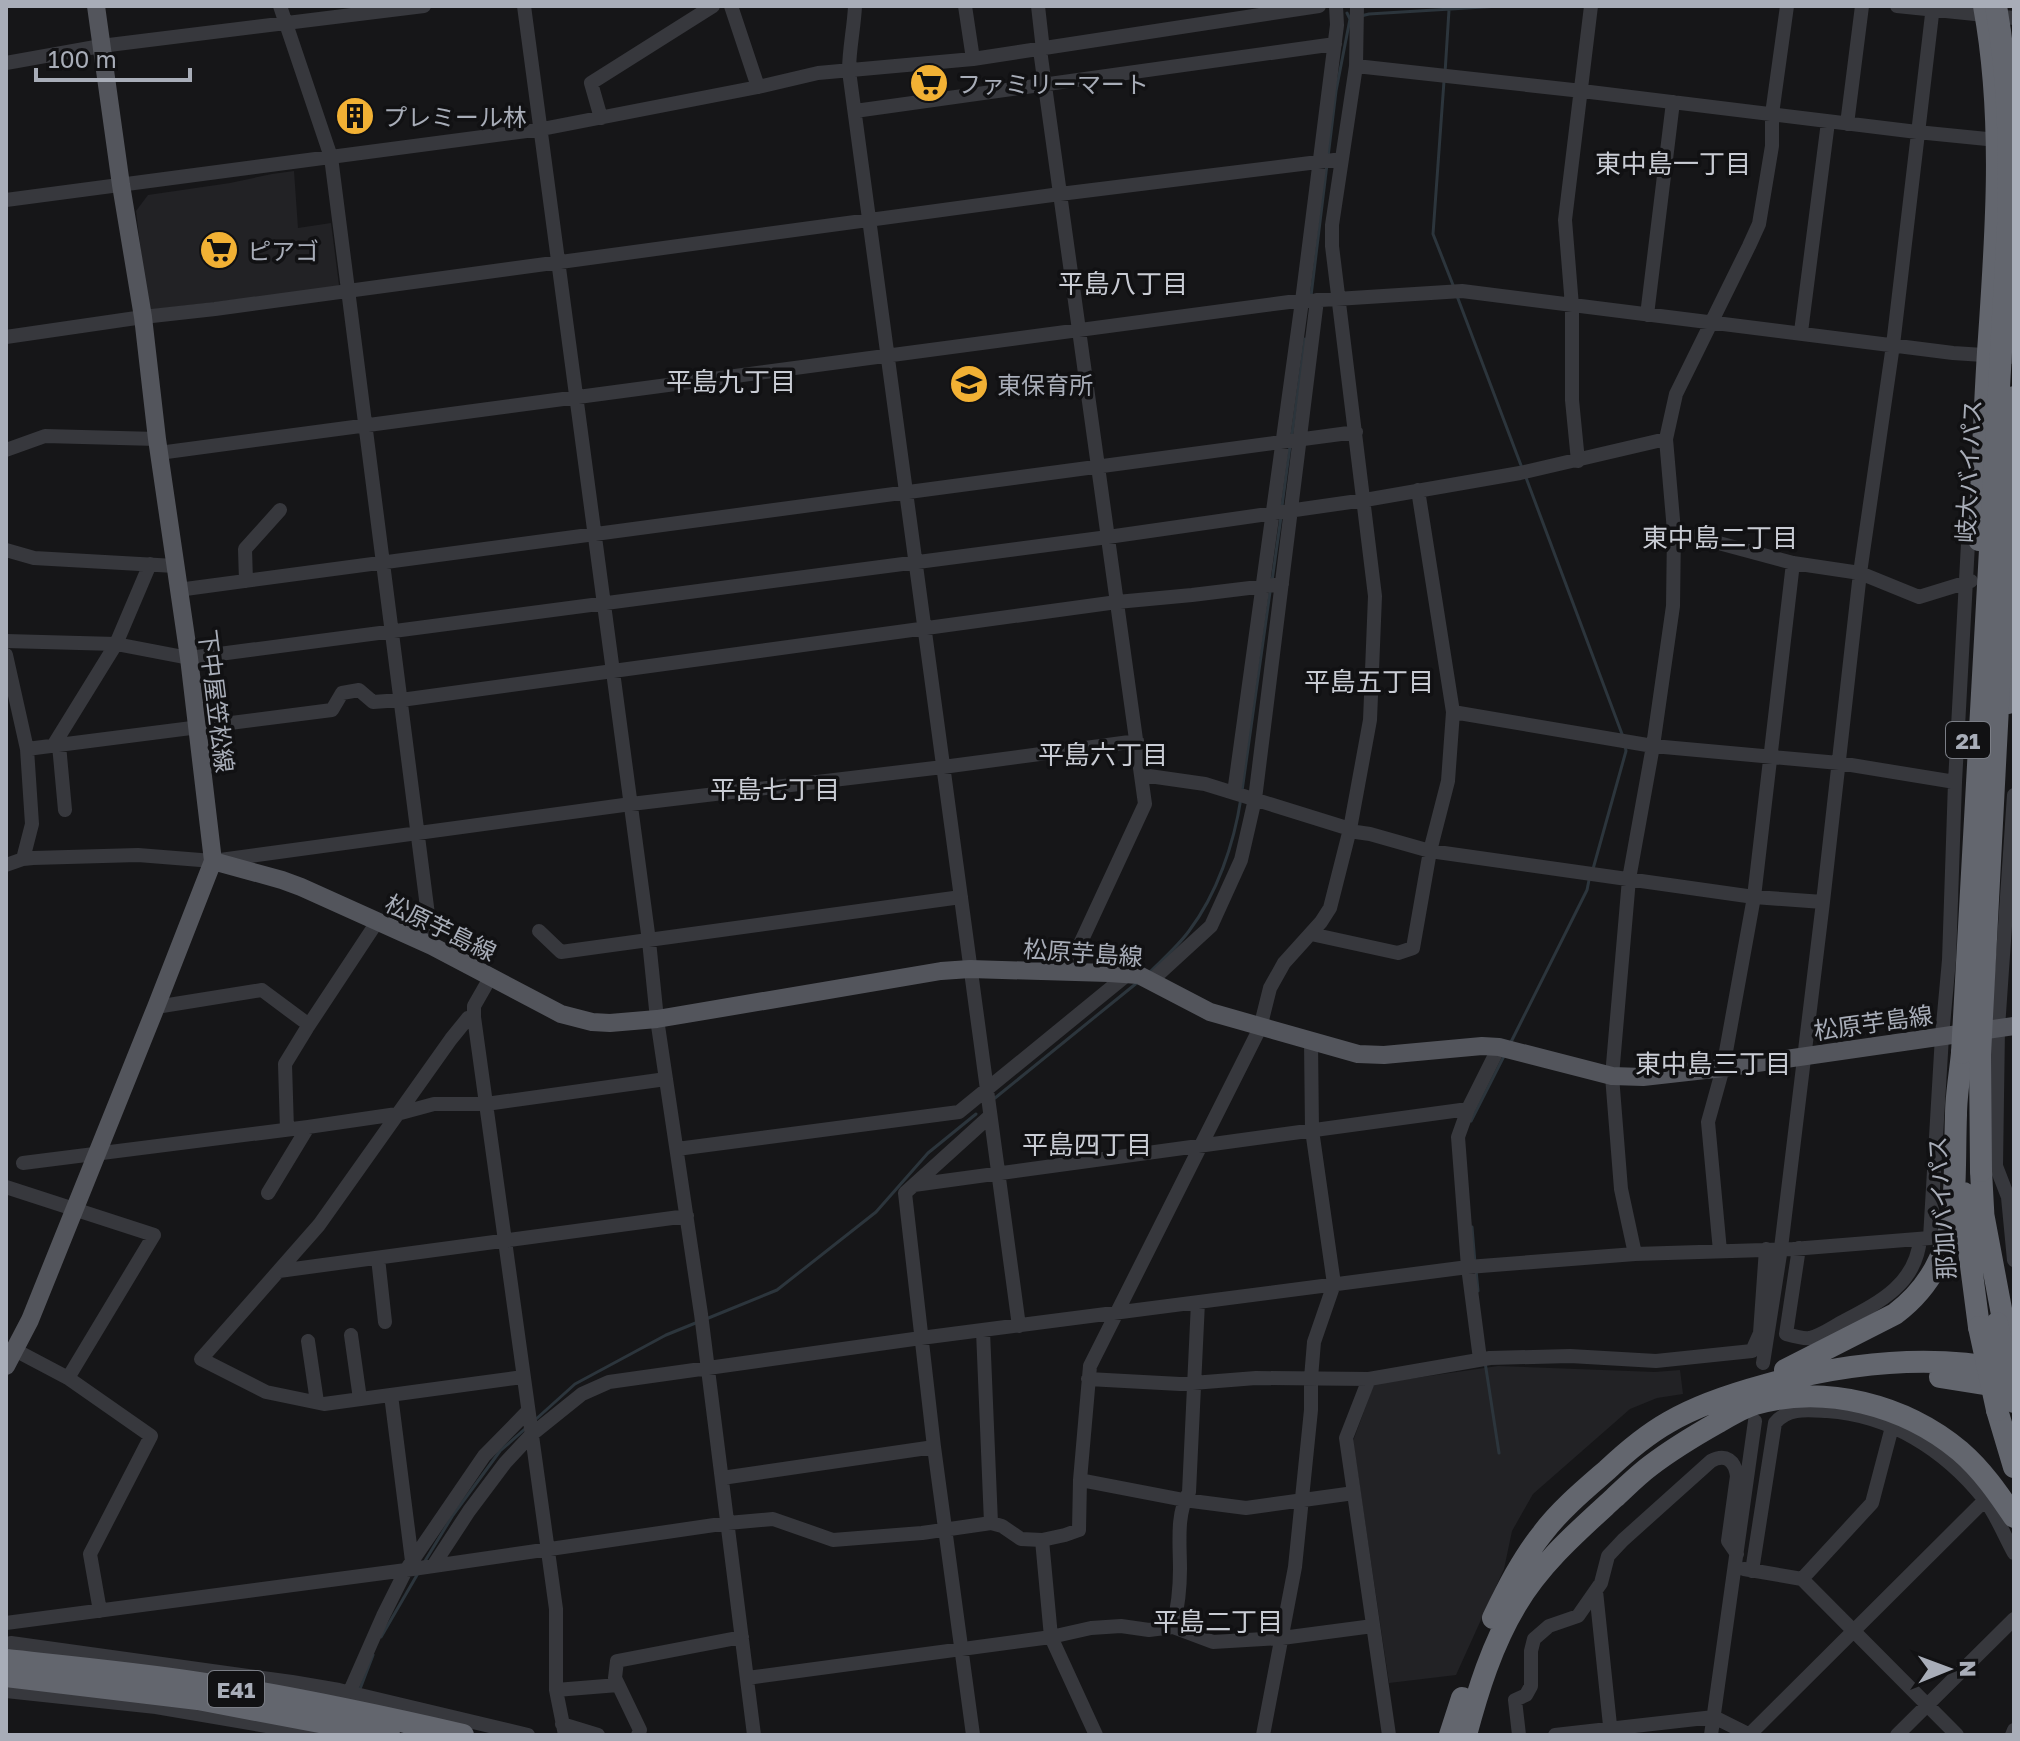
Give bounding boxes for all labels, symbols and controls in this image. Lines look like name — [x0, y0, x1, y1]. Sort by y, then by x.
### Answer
scale bar — [36, 32, 190, 82]
text: 100 m — [48, 44, 117, 73]
supermarket icon: ファミリーマート — [908, 62, 950, 104]
place label: ファミリーマート — [957, 69, 1149, 98]
building icon: プレミール林 — [334, 95, 376, 137]
place label: プレミール林 — [383, 102, 527, 131]
district label: 東中島一丁目 — [1595, 148, 1751, 179]
supermarket icon: ピアゴ — [198, 229, 240, 271]
place label: ピアゴ — [247, 236, 319, 265]
district label: 平島八丁目 — [1058, 268, 1188, 299]
school or university icon: 東保育所 — [948, 363, 990, 405]
district label: 平島九丁目 — [666, 366, 796, 397]
place label: 東保育所 — [997, 370, 1093, 399]
street label: 岐大バイパス — [1950, 399, 1986, 543]
district label: 東中島二丁目 — [1642, 522, 1798, 553]
street label: 下中屋笠松線 — [194, 628, 240, 774]
district label: 平島五丁目 — [1304, 666, 1434, 697]
road number: 21 — [1946, 722, 1990, 758]
district label: 平島六丁目 — [1038, 739, 1168, 770]
district label: 平島七丁目 — [710, 774, 840, 805]
street label: 松原芋島線 — [381, 888, 501, 966]
street label: 松原芋島線 — [1022, 933, 1144, 971]
street label: 松原芋島線 — [1812, 999, 1934, 1045]
district label: 東中島三丁目 — [1635, 1048, 1791, 1079]
district label: 平島四丁目 — [1022, 1129, 1152, 1160]
street label: 那加バイパス — [1922, 1135, 1960, 1281]
district label: 平島二丁目 — [1153, 1606, 1283, 1637]
north arrow — [1908, 1629, 1988, 1709]
text: N — [1955, 1660, 1982, 1677]
road number: E41 — [208, 1671, 264, 1707]

